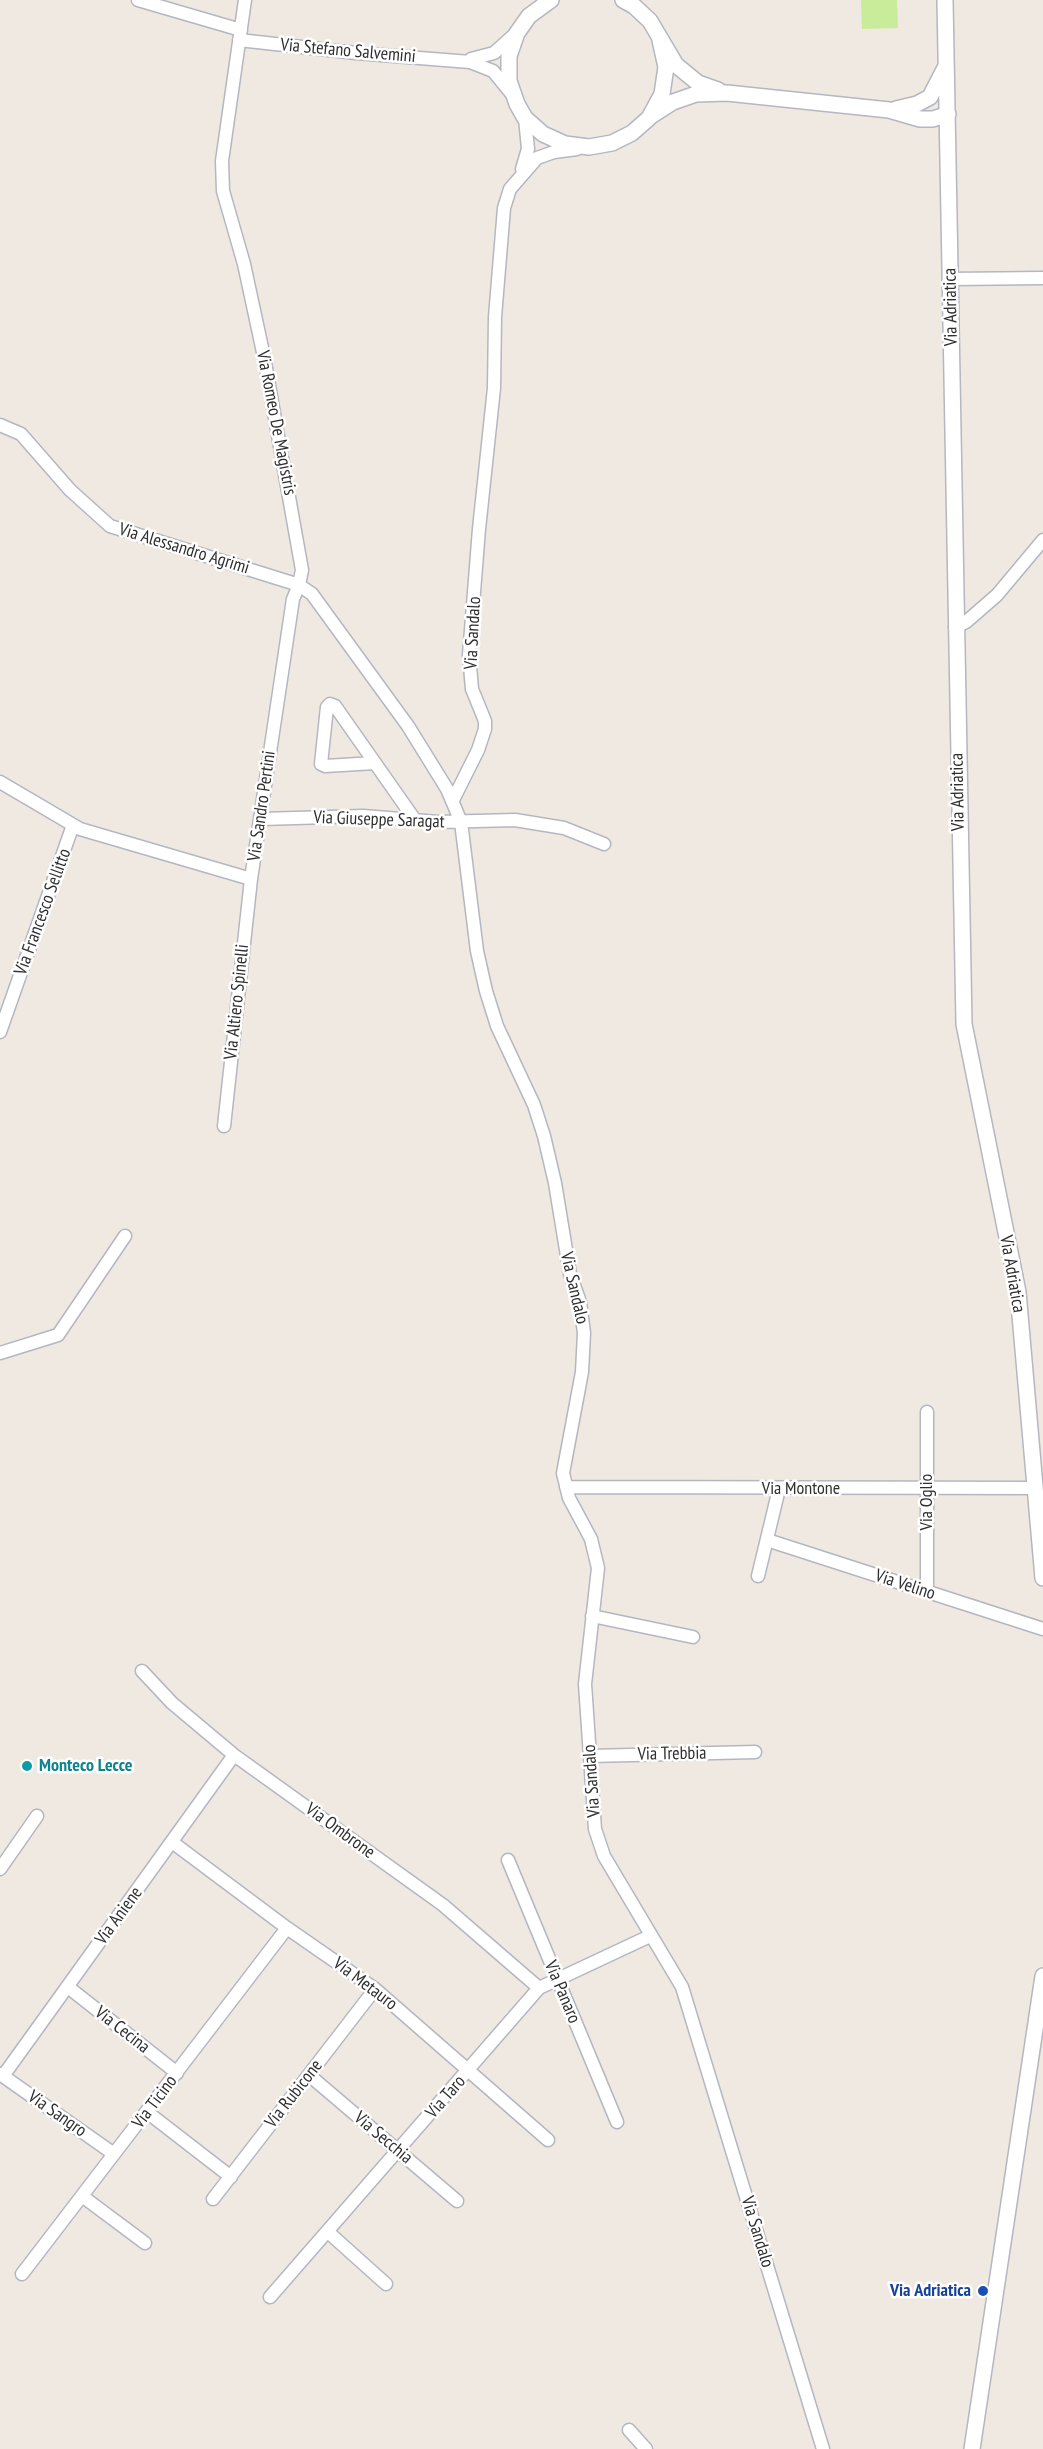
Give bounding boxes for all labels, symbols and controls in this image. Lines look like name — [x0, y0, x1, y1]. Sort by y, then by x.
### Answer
street label: Via Stefano Salvemini — [280, 34, 416, 68]
street label: Via Adriatica — [940, 268, 962, 346]
street label: Via Romeo De Magistris — [251, 349, 301, 497]
street label: Via Alessandro Agrimi — [116, 519, 252, 579]
street label: Via Sandalo — [460, 596, 486, 670]
street label: Via Sandro Pertini — [244, 749, 280, 863]
street label: Via Adriatica — [947, 753, 969, 831]
street label: Via Giuseppe Saragat — [313, 807, 445, 833]
street label: Via Francesco Sellitto — [10, 846, 76, 978]
street label: Via Altiero Spinelli — [220, 943, 254, 1061]
street label: Via Adriatica — [995, 1234, 1029, 1314]
street label: Via Sandalo — [555, 1250, 593, 1326]
street label: Via Oglio — [916, 1474, 938, 1530]
street label: Via Montone — [762, 1478, 840, 1500]
street label: Via Velino — [872, 1565, 938, 1605]
street label: Via Trebbia — [637, 1743, 707, 1765]
street label: Via Sandalo — [579, 1744, 605, 1818]
place label: Monteco Lecce — [39, 1755, 132, 1777]
marker: Monteco Lecce — [20, 1759, 34, 1773]
street label: Via Ombrone — [301, 1799, 379, 1863]
street label: Via Aniene — [91, 1883, 147, 1949]
street label: Via Metauro — [329, 1953, 401, 2015]
street label: Via Panaro — [539, 1957, 585, 2027]
street label: Via Cecina — [90, 2002, 154, 2058]
street label: Via Rubicone — [261, 2056, 327, 2132]
street label: Via Ticino — [128, 2071, 182, 2133]
street label: Via Taro — [422, 2071, 470, 2123]
street label: Via Sangro — [24, 2086, 90, 2142]
street label: Via Secchia — [349, 2107, 417, 2169]
street label: Via Sandalo — [736, 2194, 778, 2270]
place label: Via Adriatica — [890, 2280, 971, 2302]
marker: Via Adriatica — [976, 2284, 990, 2298]

